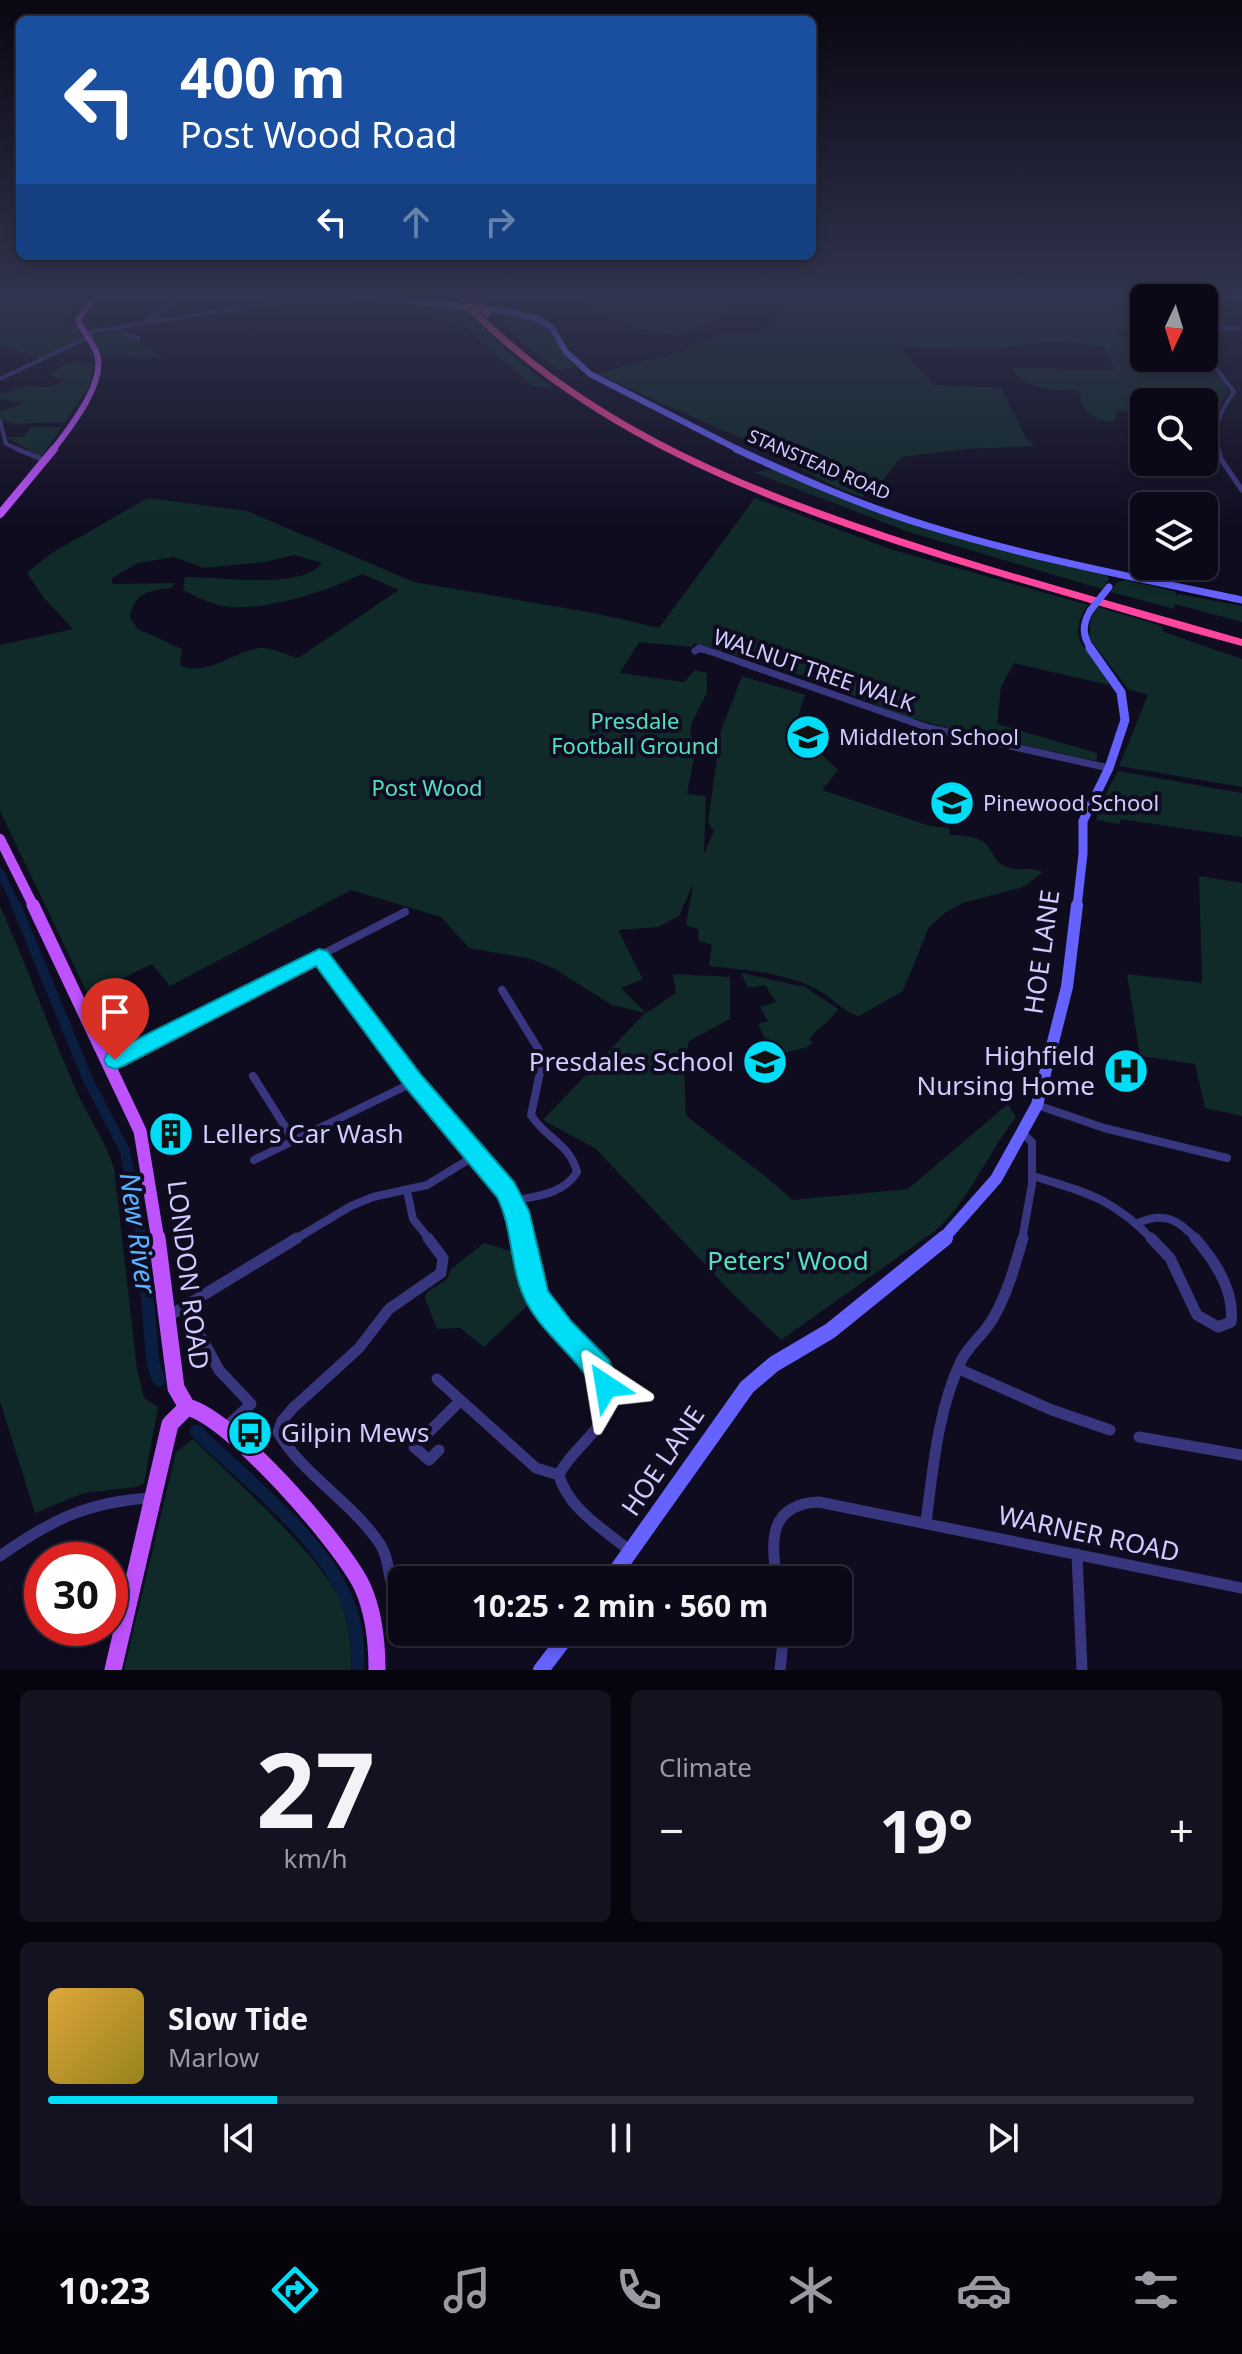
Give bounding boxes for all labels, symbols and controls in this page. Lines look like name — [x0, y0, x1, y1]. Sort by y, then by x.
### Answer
text: 400 m — [180, 38, 345, 114]
icon: left — [48, 48, 152, 152]
text: Post Wood Road — [180, 110, 458, 159]
icon: left — [310, 200, 354, 244]
icon: ahead — [394, 200, 438, 244]
icon: right — [478, 200, 522, 244]
north arrow — [1130, 284, 1218, 372]
map controls — [1130, 284, 1218, 580]
button: search — [1130, 388, 1218, 476]
street label: STANSTEAD ROAD — [744, 423, 894, 505]
button: layers — [1130, 492, 1218, 580]
street label: WALNUT TREE WALK — [710, 621, 919, 718]
park label: Presdale Football Ground — [551, 705, 719, 760]
school or university icon: Middleton School — [784, 713, 832, 761]
place label: Middleton School — [839, 721, 1019, 751]
park label: Post Wood — [372, 772, 483, 802]
school or university icon: Pinewood School — [928, 779, 976, 827]
place label: Pinewood School — [983, 787, 1159, 817]
street label: HOE LANE — [1014, 887, 1068, 1016]
pin — [81, 978, 149, 1060]
icon: arrive — [93, 990, 137, 1034]
place label: Highfield Nursing Home — [916, 1037, 1095, 1103]
school or university icon: Presdales School — [741, 1038, 789, 1086]
place label: Presdales School — [529, 1043, 734, 1079]
hospital icon: Highfield Nursing Home — [1102, 1047, 1150, 1095]
building icon: Lellers Car Wash — [147, 1110, 195, 1158]
place label: Lellers Car Wash — [202, 1115, 404, 1151]
water label: New River — [112, 1170, 167, 1298]
street label: LONDON ROAD — [160, 1178, 218, 1372]
park label: Peters' Wood — [707, 1242, 869, 1278]
position arrow — [564, 1344, 648, 1428]
street label: HOE LANE — [612, 1398, 712, 1522]
bus stop icon: Gilpin Mews — [226, 1409, 274, 1457]
place label: Gilpin Mews — [281, 1414, 430, 1450]
street label: WARNER ROAD — [995, 1496, 1183, 1570]
speed limit sign: 30 — [24, 1542, 128, 1646]
text: 10:25 · 2 min · 560 m — [472, 1585, 768, 1626]
text: 27 — [256, 1717, 375, 1858]
text: Climate — [659, 1749, 752, 1785]
text: 19° — [879, 1789, 974, 1871]
text: − — [659, 1800, 684, 1860]
text: + — [1169, 1800, 1194, 1860]
text: km/h — [284, 1840, 347, 1876]
text: Slow Tide — [168, 1998, 308, 2039]
text: Marlow — [168, 2039, 259, 2075]
icon: previous — [217, 2116, 261, 2160]
icon: pause — [599, 2116, 643, 2160]
icon: next — [981, 2116, 1025, 2160]
icon: directions — [267, 2262, 323, 2318]
icon: music — [439, 2262, 495, 2318]
icon: phone — [611, 2262, 667, 2318]
icon: climate — [783, 2262, 839, 2318]
icon: car — [956, 2262, 1012, 2318]
icon: filters — [1128, 2262, 1184, 2318]
text: 10:23 — [58, 2266, 151, 2315]

